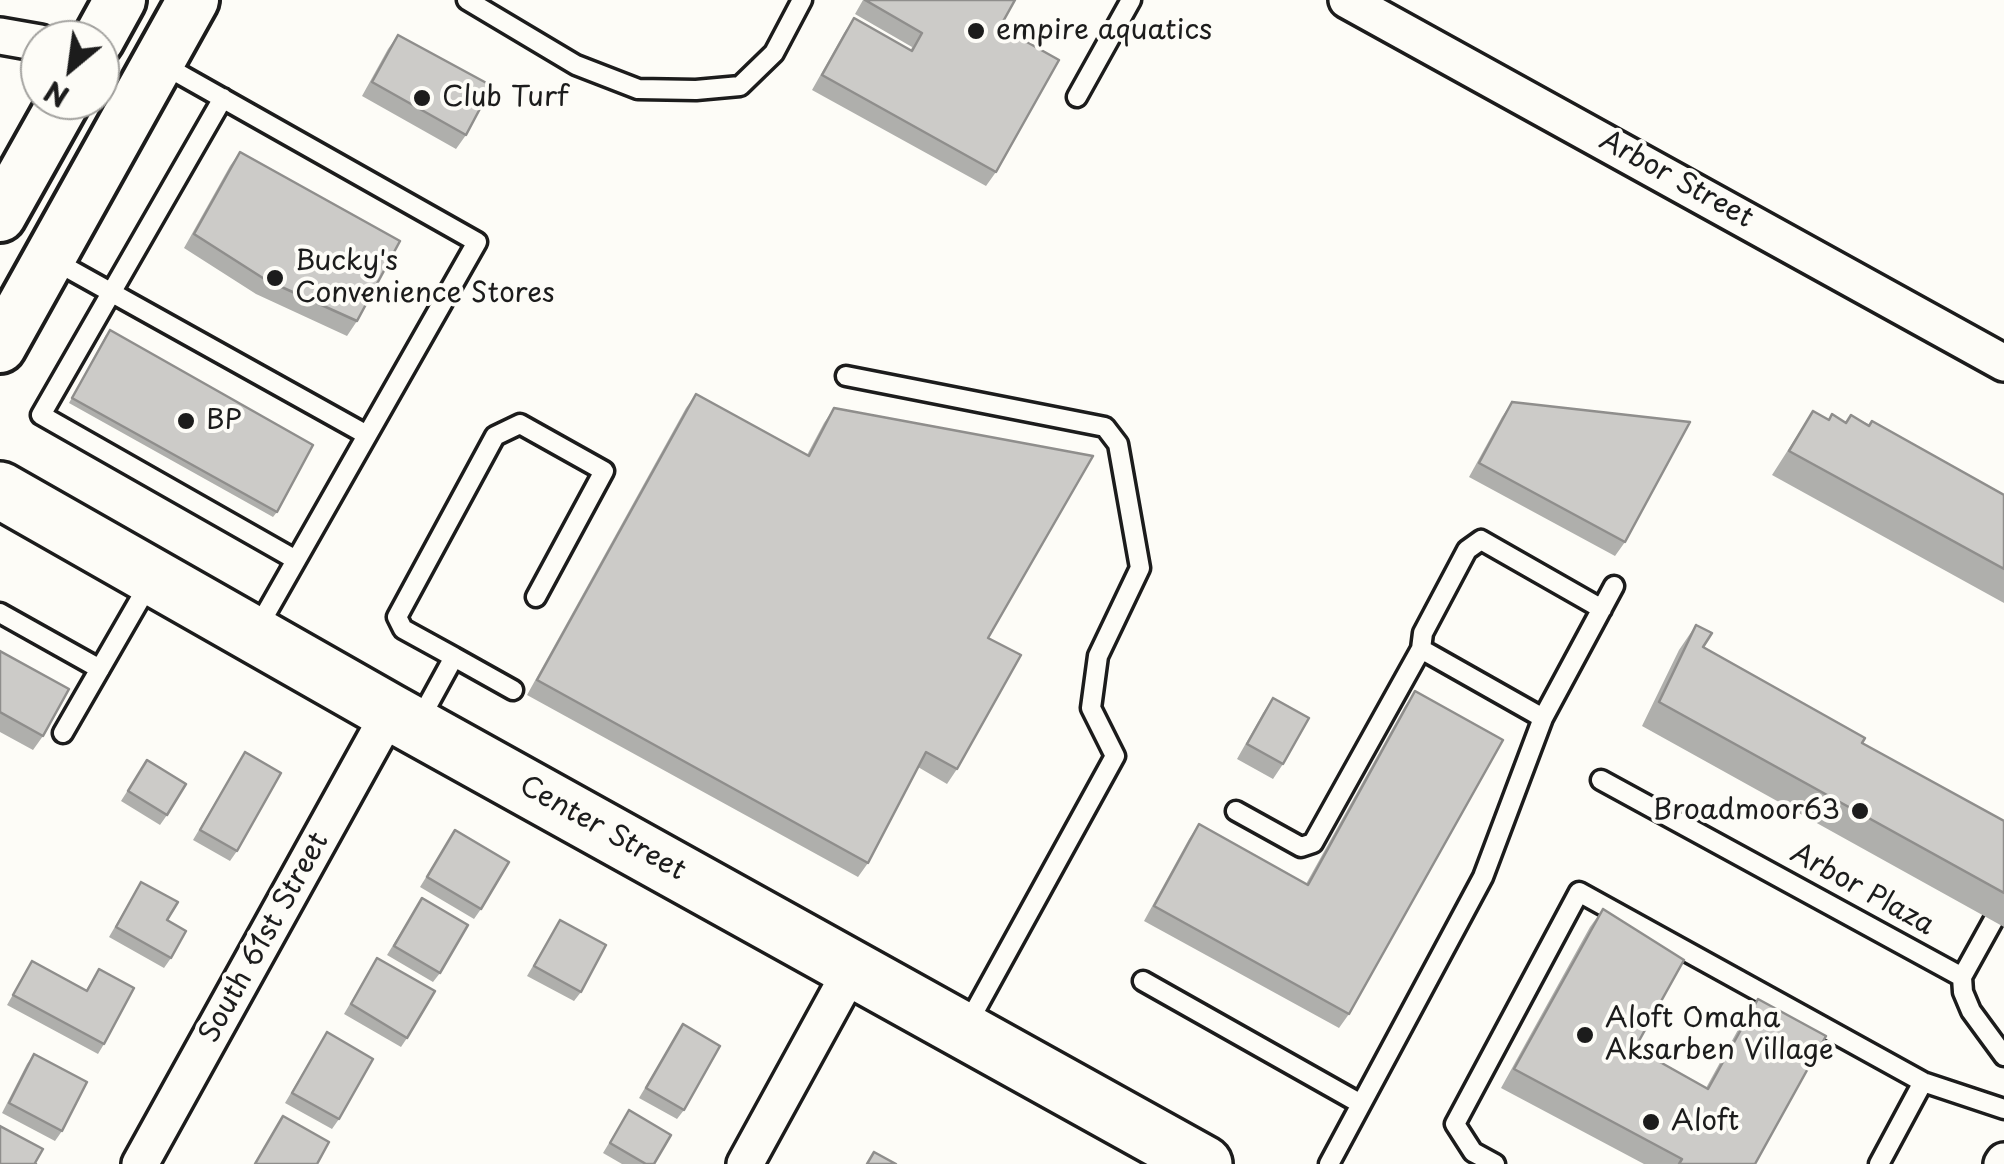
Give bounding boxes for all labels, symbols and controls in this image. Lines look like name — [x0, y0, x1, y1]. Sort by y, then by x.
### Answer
place label: empire aquatics — [996, 14, 1212, 48]
north arrow — [20, 20, 120, 120]
marker: empire aquatics — [965, 20, 987, 42]
text: N — [36, 71, 76, 119]
place label: Club Turf — [442, 81, 568, 115]
marker: Club Turf — [411, 87, 433, 109]
street label: Arbor Street — [1593, 124, 1759, 236]
place label: Bucky's Convenience Stores — [295, 245, 555, 311]
marker: Bucky's Convenience Stores — [264, 267, 286, 289]
place label: BP — [206, 404, 242, 438]
marker: BP — [175, 410, 197, 432]
street label: Center Street — [513, 769, 691, 889]
place label: Broadmoor63 — [1653, 794, 1840, 828]
marker: Broadmoor63 — [1849, 800, 1871, 822]
street label: South 61st Street — [193, 827, 337, 1049]
street label: Arbor Plaza — [1784, 837, 1940, 943]
place label: Aloft Omaha Aksarben Village — [1605, 1002, 1834, 1068]
marker: Aloft Omaha Aksarben Village — [1574, 1024, 1596, 1046]
place label: Aloft — [1671, 1105, 1739, 1139]
marker: Aloft — [1640, 1111, 1662, 1133]

